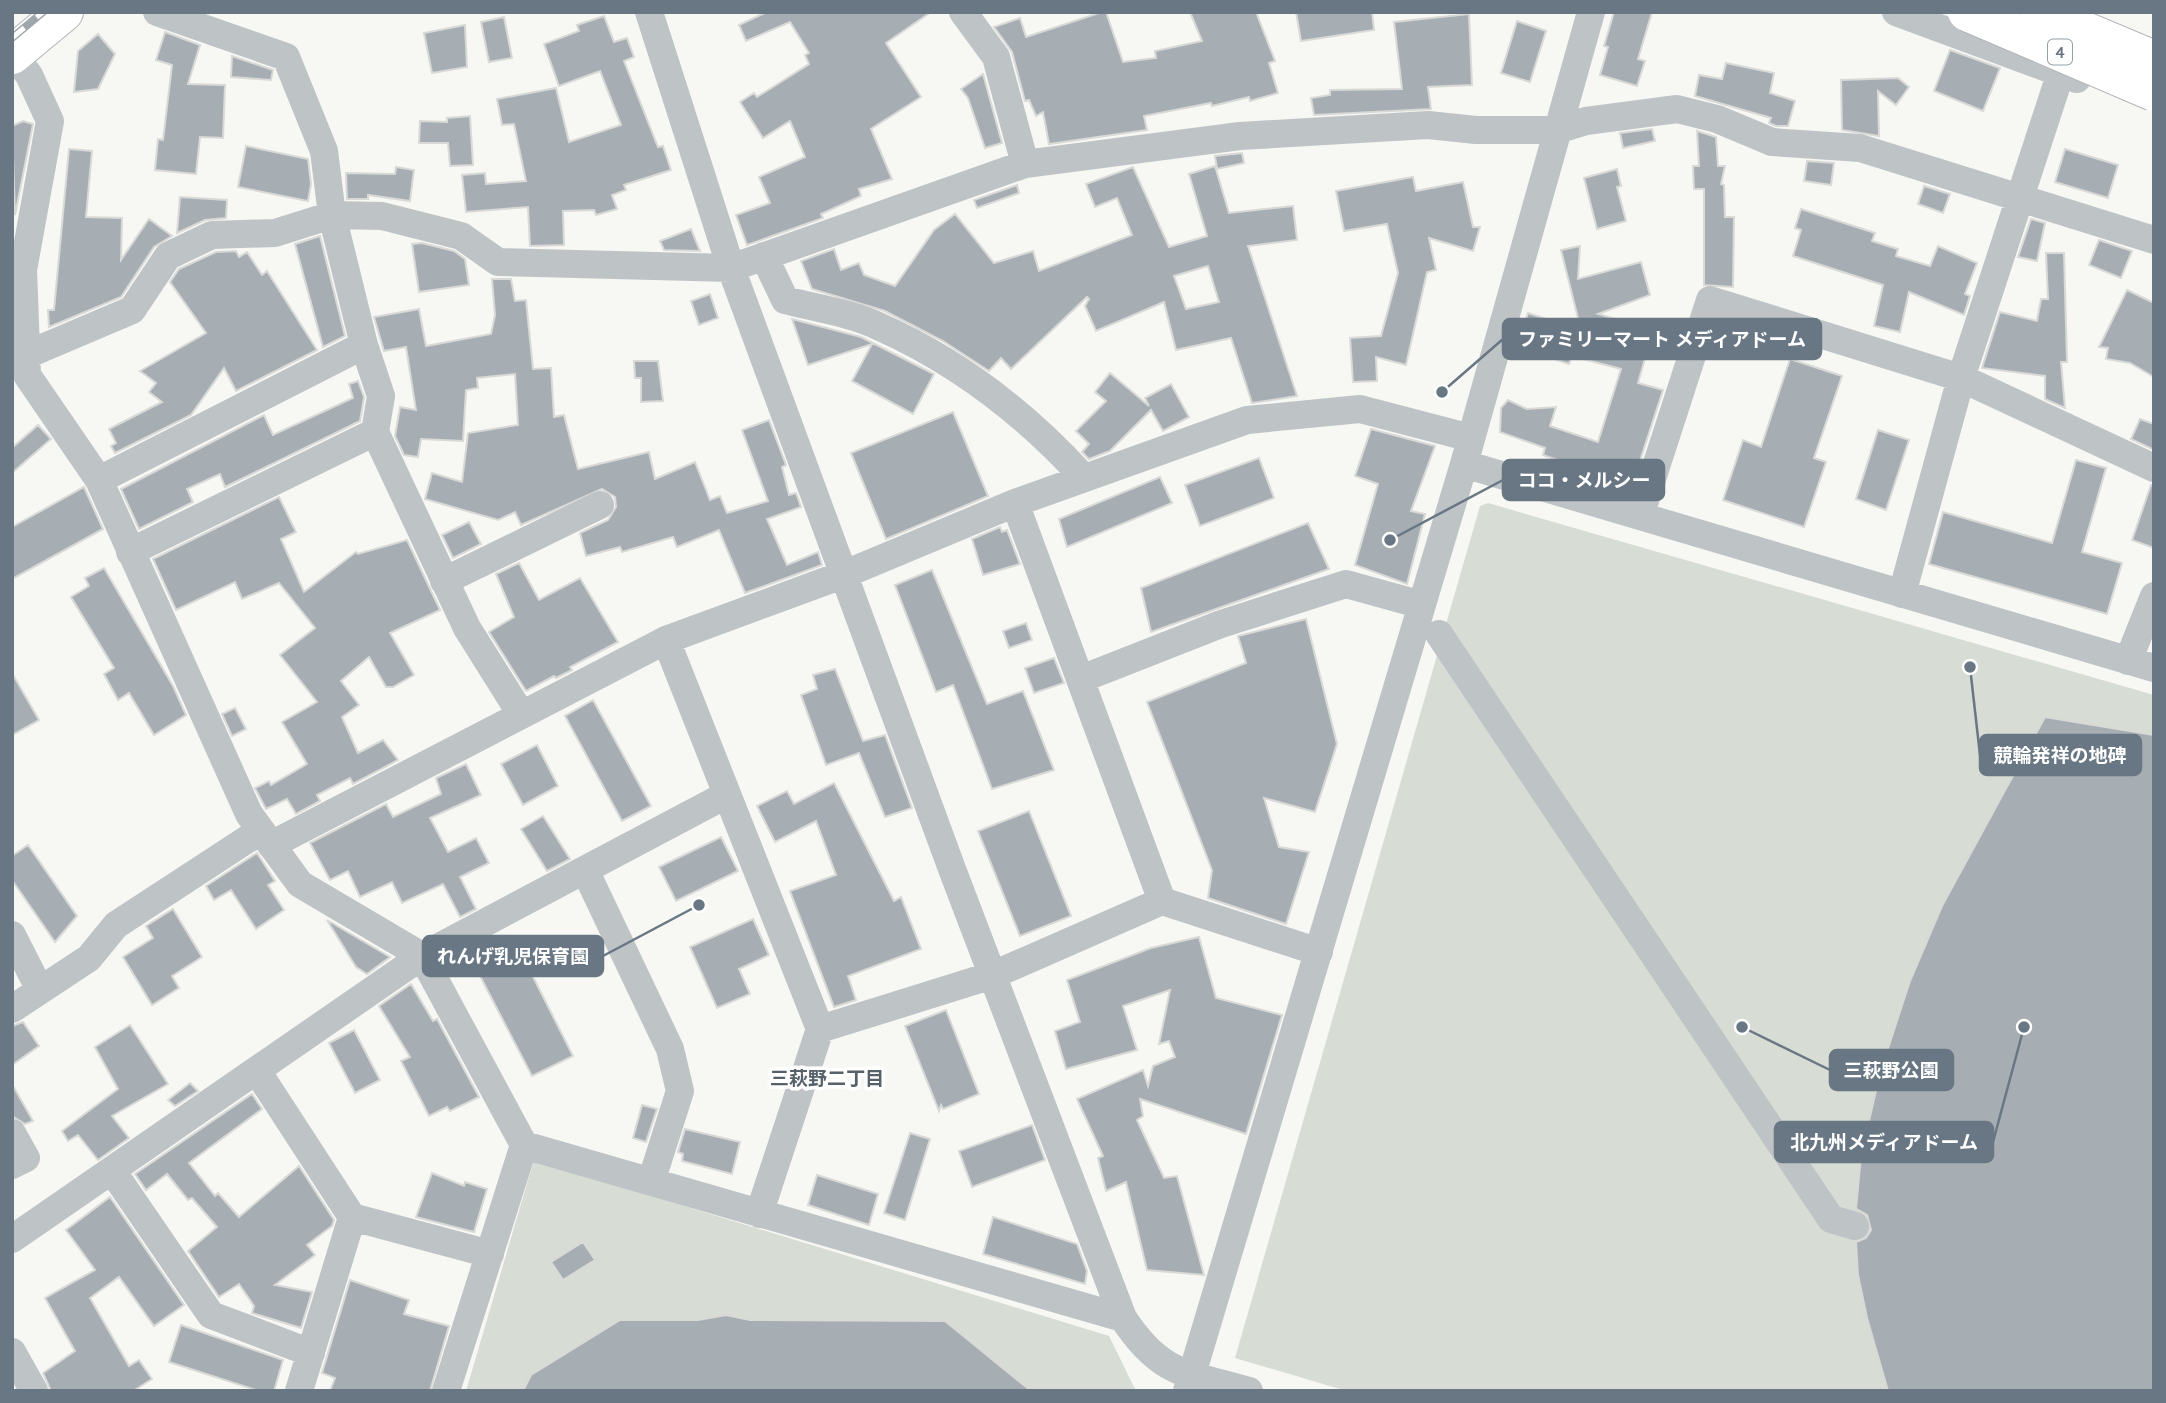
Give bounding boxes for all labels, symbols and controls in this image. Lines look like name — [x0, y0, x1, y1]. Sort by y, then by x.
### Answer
road number: 4 — [2048, 40, 2072, 64]
callout: ファミリーマート メディアドーム — [1503, 319, 1821, 359]
text: ファミリーマート メディアドーム — [1518, 327, 1806, 351]
callout: ココ・メルシー — [1503, 460, 1664, 500]
text: ココ・メルシー — [1517, 468, 1651, 492]
callout: 競輪発祥の地碑 — [1980, 735, 2141, 775]
text: 競輪発祥の地碑 — [1993, 743, 2127, 767]
callout: れんげ乳児保育園 — [423, 936, 603, 976]
text: れんげ乳児保育園 — [437, 944, 589, 968]
callout: 三萩野公園 — [1830, 1050, 1953, 1090]
text: 三萩野公園 — [1843, 1058, 1939, 1082]
district label: 三萩野二丁目 — [770, 1066, 884, 1090]
callout: 北九州メディアドーム — [1775, 1122, 1993, 1162]
text: 北九州メディアドーム — [1790, 1130, 1978, 1154]

